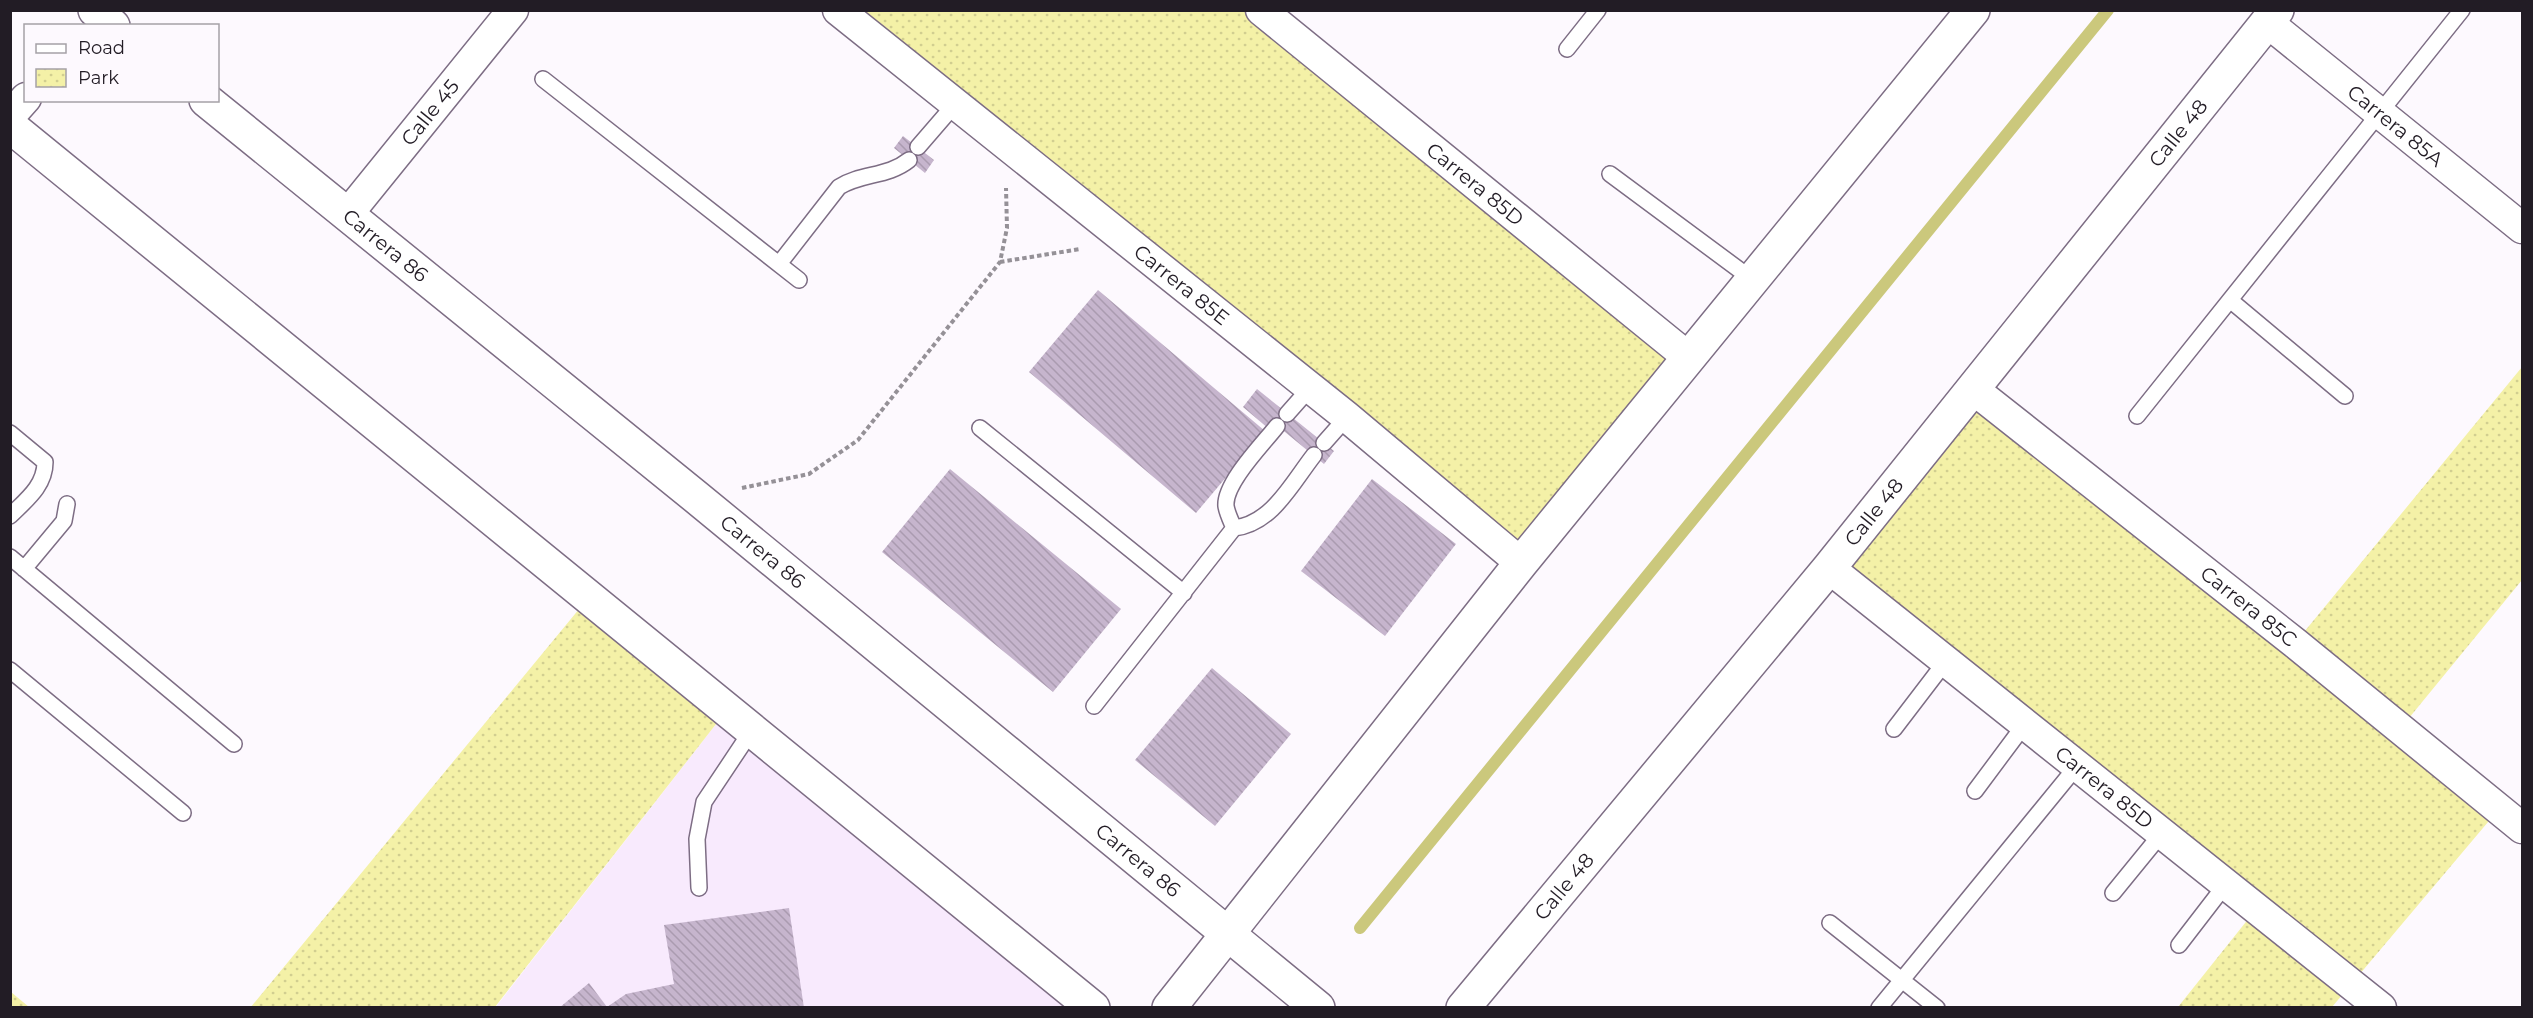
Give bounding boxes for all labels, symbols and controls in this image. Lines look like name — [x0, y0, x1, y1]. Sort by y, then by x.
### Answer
legend — [24, 24, 219, 102]
text: Road — [78, 37, 125, 59]
text: Park — [78, 67, 119, 89]
street label: Calle 45 — [396, 74, 464, 150]
street label: Carrera 85A — [2343, 80, 2449, 172]
street label: Calle 48 — [2144, 94, 2213, 172]
street label: Carrera 85D — [1422, 137, 1529, 231]
street label: Carrera 86 — [338, 204, 433, 287]
street label: Carrera 85E — [1129, 239, 1234, 330]
street label: Calle 48 — [1839, 473, 1908, 551]
street label: Carrera 86 — [715, 510, 810, 594]
street label: Carrera 85C — [2196, 561, 2302, 652]
street label: Carrera 85D — [2050, 741, 2158, 834]
street label: Carrera 86 — [1091, 818, 1186, 902]
street label: Calle 48 — [1529, 848, 1599, 925]

